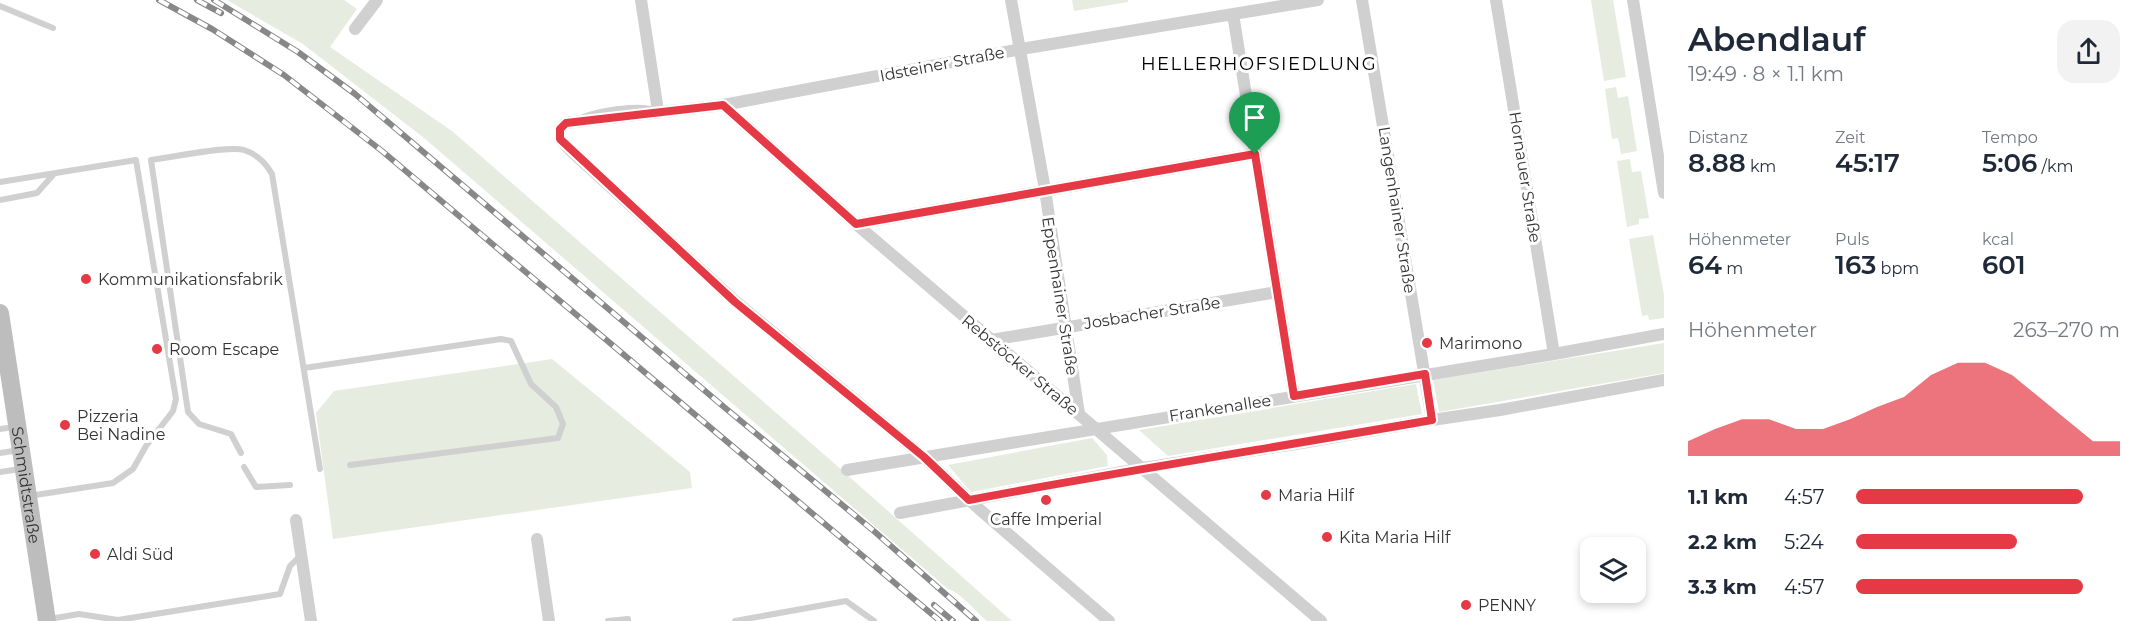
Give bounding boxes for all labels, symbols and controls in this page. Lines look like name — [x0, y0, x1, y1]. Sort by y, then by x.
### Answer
text: Abendlauf — [1688, 19, 1865, 59]
button: share — [2057, 20, 2120, 83]
street label: Idsteiner Straße — [878, 43, 1006, 85]
district label: HELLERHOFSIEDLUNG — [1141, 53, 1377, 75]
text: 19:49 · 8 × 1.1 km — [1688, 62, 1844, 86]
pin — [1229, 92, 1280, 154]
icon: arrive — [1238, 101, 1271, 134]
street label: Hornauer Straße — [1505, 110, 1545, 244]
street label: Langenhainer Straße — [1374, 125, 1420, 295]
text: Distanz — [1688, 128, 1748, 147]
text: Zeit — [1835, 128, 1866, 147]
text: Tempo — [1982, 128, 2038, 147]
text: 8.88 — [1688, 147, 1746, 179]
text: 45:17 — [1835, 147, 1900, 179]
text: 5:06 — [1982, 147, 2037, 179]
text: km — [1746, 157, 1776, 176]
text: /km — [2037, 157, 2073, 176]
street label: Eppenhainer Straße — [1038, 215, 1082, 377]
text: Höhenmeter — [1688, 230, 1791, 249]
text: Puls — [1835, 230, 1869, 249]
text: kcal — [1982, 230, 2014, 249]
text: 64 — [1688, 249, 1722, 281]
text: 163 — [1835, 249, 1876, 281]
text: 601 — [1982, 249, 2026, 281]
text: m — [1722, 259, 1743, 278]
text: bpm — [1876, 259, 1919, 278]
place label: Kommunikationsfabrik — [98, 270, 283, 289]
marker: Kommunikationsfabrik — [79, 272, 93, 286]
street label: Josbacher Straße — [1081, 293, 1222, 333]
street label: Rebstöcker Straße — [958, 311, 1082, 419]
text: Höhenmeter — [1688, 318, 1817, 342]
text: 263–270 m — [2013, 318, 2120, 342]
place label: Marimono — [1439, 334, 1522, 353]
marker: Marimono — [1420, 336, 1434, 350]
place label: Room Escape — [169, 340, 279, 359]
marker: Room Escape — [150, 342, 164, 356]
street label: Frankenallee — [1168, 391, 1272, 425]
place label: Pizzeria Bei Nadine — [77, 407, 165, 444]
marker: Pizzeria Bei Nadine — [58, 418, 72, 432]
street label: Schmidtstraße — [8, 425, 45, 545]
text: 1.1 km — [1688, 485, 1748, 509]
text: 4:57 — [1784, 485, 1824, 509]
place label: Maria Hilf — [1278, 486, 1355, 505]
marker: Maria Hilf — [1259, 488, 1273, 502]
marker: Caffe Imperial — [1039, 493, 1053, 507]
place label: Caffe Imperial — [990, 510, 1102, 529]
place label: Kita Maria Hilf — [1339, 528, 1451, 547]
marker: Kita Maria Hilf — [1320, 530, 1334, 544]
text: 2.2 km — [1688, 530, 1757, 554]
text: 5:24 — [1784, 530, 1824, 554]
map controls — [1580, 537, 1646, 603]
button: layers — [1580, 537, 1646, 603]
place label: Aldi Süd — [107, 545, 174, 564]
marker: Aldi Süd — [88, 547, 102, 561]
text: 3.3 km — [1688, 575, 1757, 599]
text: 4:57 — [1784, 575, 1824, 599]
place label: PENNY — [1478, 596, 1537, 615]
marker: PENNY — [1459, 598, 1473, 612]

